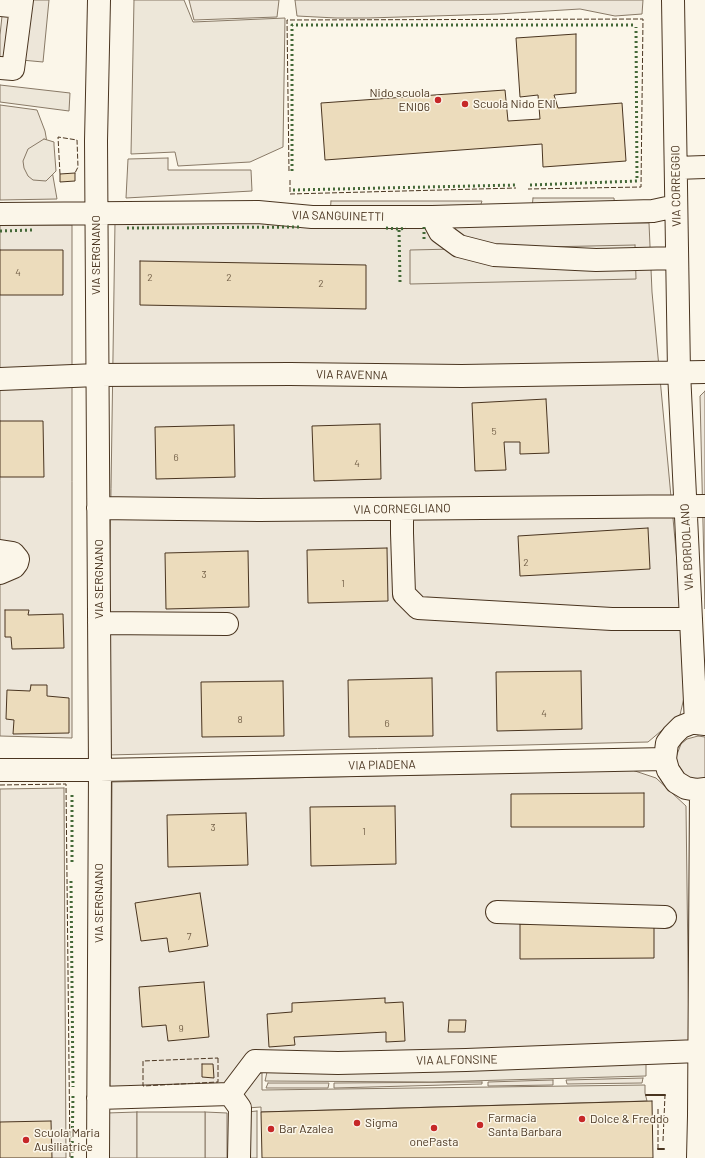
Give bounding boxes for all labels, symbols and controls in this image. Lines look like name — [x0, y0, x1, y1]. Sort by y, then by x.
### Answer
place label: Nido scuola ENI06 — [369, 86, 430, 114]
marker: Nido scuola ENI06 — [433, 95, 443, 105]
place label: Scuola Nido ENI — [473, 97, 556, 111]
marker: Scuola Nido ENI — [460, 99, 470, 109]
street label: VIA CORREGGIO — [668, 145, 684, 227]
street label: VIA SANGUINETTI — [292, 208, 384, 224]
street label: VIA SERGNANO — [89, 215, 103, 295]
house number: 4 — [15, 267, 21, 279]
house number: 2 — [147, 272, 153, 284]
house number: 2 — [226, 272, 232, 284]
house number: 2 — [318, 278, 324, 290]
street label: VIA RAVENNA — [316, 367, 388, 383]
house number: 5 — [491, 426, 497, 438]
house number: 6 — [173, 452, 179, 464]
house number: 4 — [354, 458, 360, 470]
street label: VIA CORNEGLIANO — [353, 501, 451, 517]
street label: VIA BORDOLANO — [678, 503, 696, 591]
street label: VIA SERGNANO — [92, 539, 106, 619]
house number: 2 — [523, 557, 529, 569]
house number: 3 — [201, 569, 207, 581]
house number: 1 — [341, 578, 345, 590]
house number: 4 — [541, 708, 547, 720]
house number: 8 — [237, 714, 243, 726]
house number: 6 — [384, 718, 390, 730]
street label: VIA PIADENA — [348, 757, 416, 773]
house number: 3 — [210, 822, 216, 834]
house number: 1 — [362, 826, 366, 838]
street label: VIA SERGNANO — [92, 863, 106, 943]
house number: 7 — [187, 931, 191, 943]
house number: 9 — [178, 1023, 184, 1035]
street label: VIA ALFONSINE — [416, 1052, 498, 1068]
place label: Farmacia Santa Barbara — [488, 1111, 562, 1139]
place label: Dolce & Freddo — [590, 1112, 669, 1126]
marker: Dolce & Freddo — [577, 1114, 587, 1124]
place label: Sigma — [365, 1116, 398, 1130]
marker: Sigma — [352, 1118, 362, 1128]
marker: Farmacia Santa Barbara — [475, 1120, 485, 1130]
place label: Bar Azalea — [279, 1122, 333, 1136]
marker: onePasta — [429, 1123, 439, 1133]
marker: Bar Azalea — [266, 1124, 276, 1134]
place label: Scuola Maria Ausiliatrice — [34, 1126, 100, 1154]
marker: Scuola Maria Ausiliatrice — [21, 1135, 31, 1145]
place label: onePasta — [410, 1135, 458, 1149]

